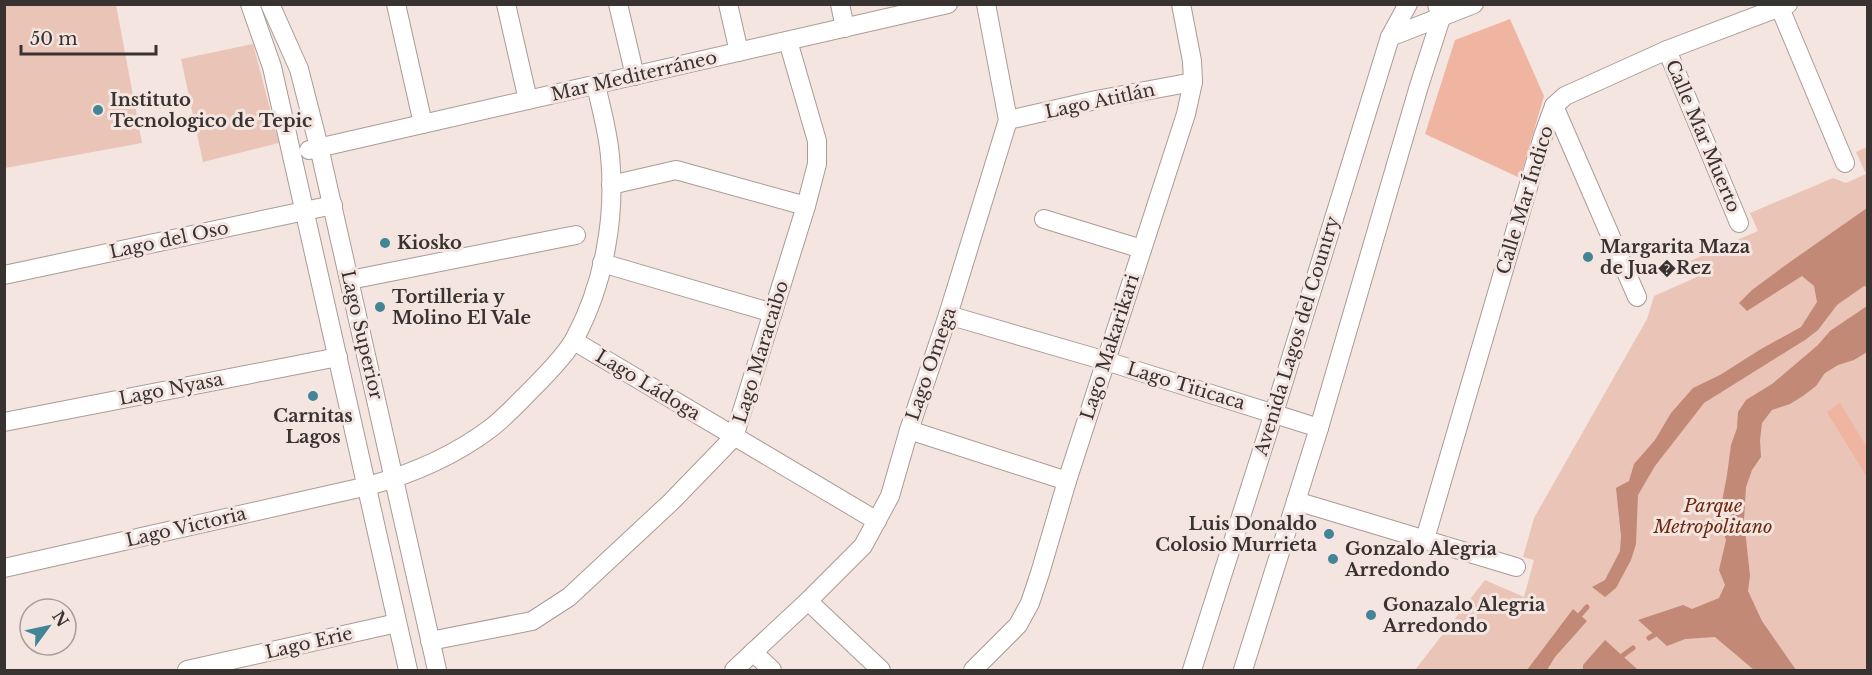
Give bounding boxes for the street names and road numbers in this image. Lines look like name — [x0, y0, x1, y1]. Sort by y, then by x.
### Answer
street label: Mar Mediterráneo — [549, 46, 719, 106]
street label: Calle Mar Muerto — [1661, 57, 1745, 215]
street label: Lago Atitlán — [1043, 79, 1157, 123]
street label: Calle Mar Índico — [1491, 123, 1558, 277]
street label: Avenida Lagos del Country — [1250, 213, 1344, 459]
street label: Lago del Oso — [108, 217, 230, 263]
street label: Lago Superior — [336, 268, 388, 402]
street label: Lago Makarikari — [1076, 271, 1144, 423]
street label: Lago Maracaibo — [729, 278, 793, 426]
street label: Lago Omega — [901, 305, 961, 423]
street label: Lago Ládoga — [592, 345, 704, 425]
street label: Lago Titicaca — [1124, 358, 1248, 414]
street label: Lago Nyasa — [117, 368, 225, 410]
street label: Lago Victoria — [124, 502, 248, 552]
street label: Lago Erie — [263, 622, 355, 664]

